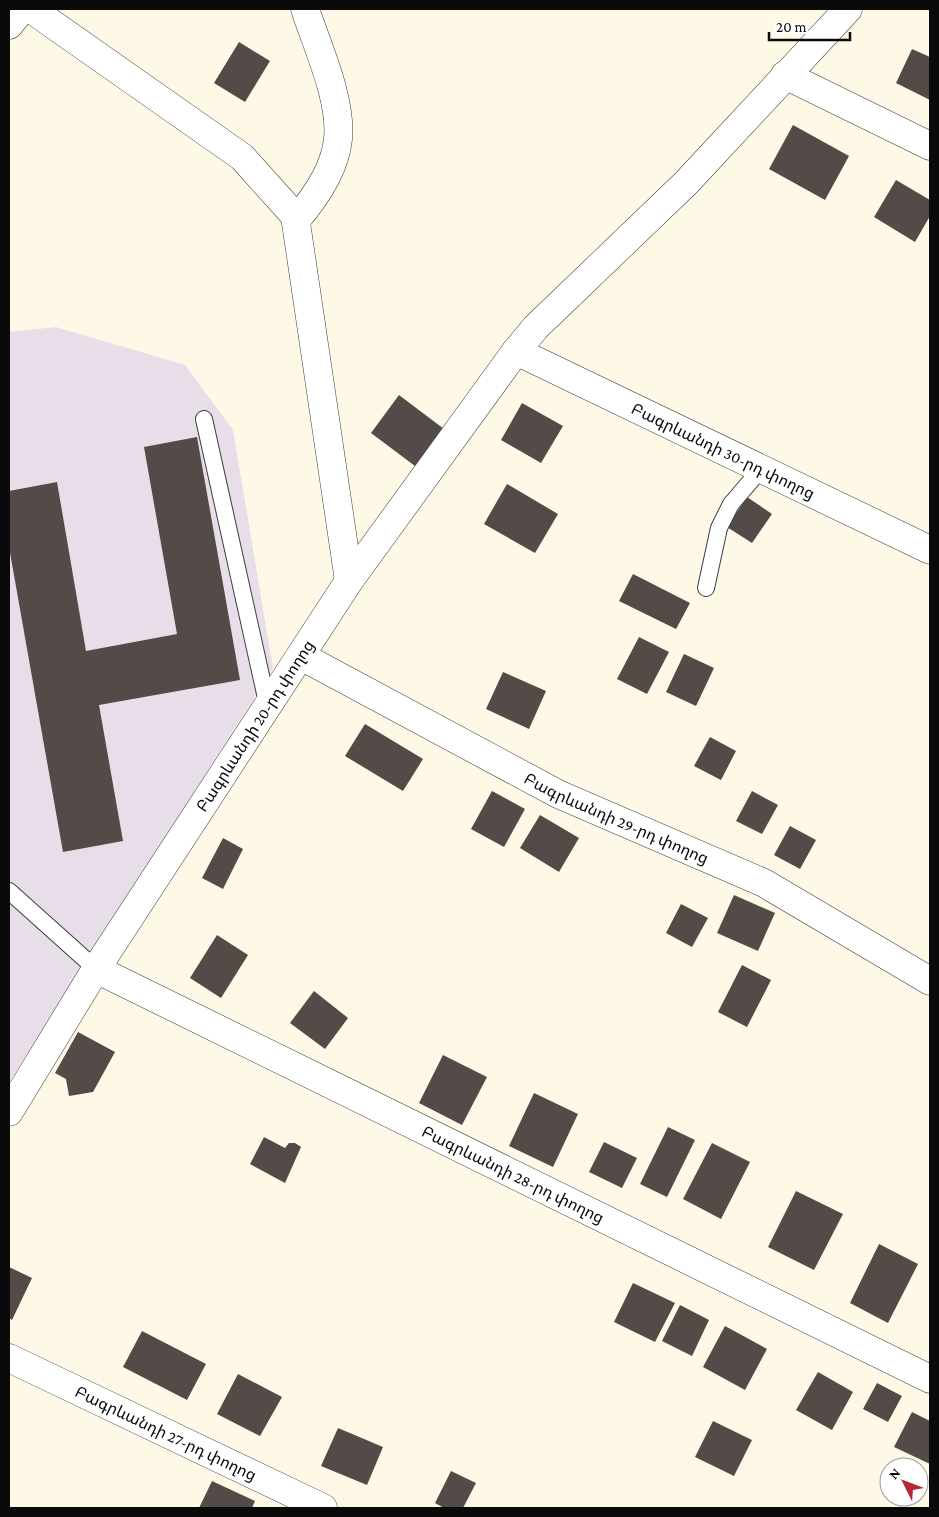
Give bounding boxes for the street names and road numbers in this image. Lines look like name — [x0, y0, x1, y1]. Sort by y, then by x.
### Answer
street label: Բագրևանդի 30-րդ փողոց — [629, 399, 818, 503]
street label: Բագրևանդի 20-րդ փողոց — [193, 637, 318, 814]
street label: Բագրևանդի 29-րդ փողոց — [522, 769, 711, 868]
street label: Բագրևանդի 28-րդ փողոց — [420, 1122, 607, 1227]
street label: Բագրևանդի 27-րդ փողոց — [73, 1382, 259, 1484]

